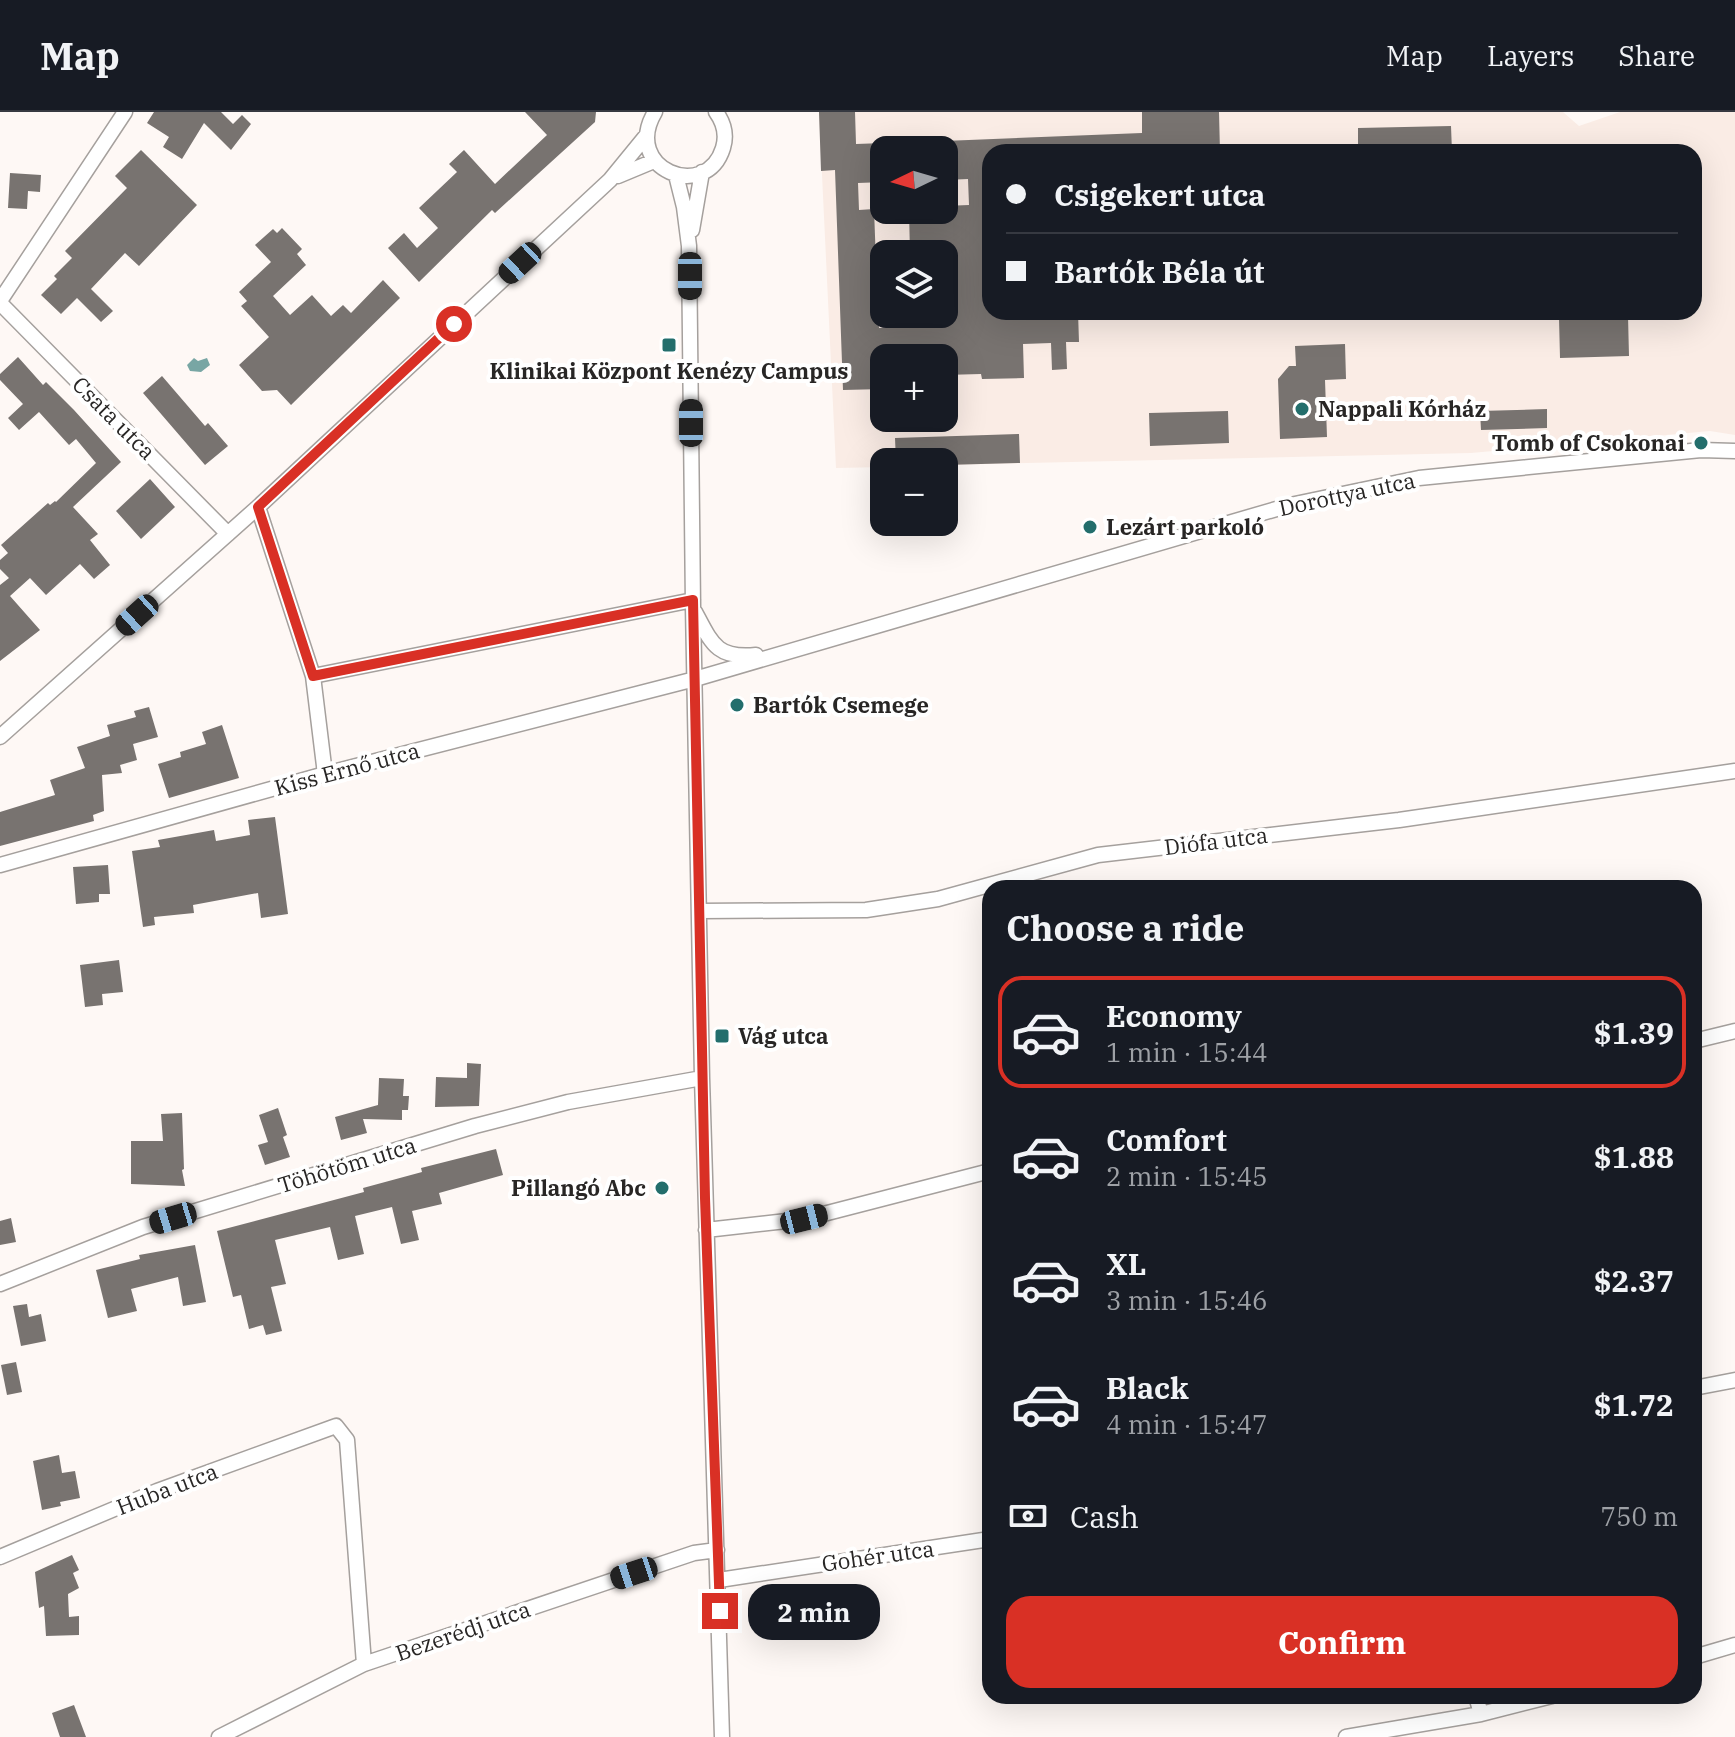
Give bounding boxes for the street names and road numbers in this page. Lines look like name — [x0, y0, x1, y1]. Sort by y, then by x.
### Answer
street label: Csata utca — [66, 370, 162, 466]
street label: Dorottya utca — [1276, 465, 1418, 522]
street label: Kiss Ernő utca — [271, 735, 423, 802]
street label: Diófa utca — [1163, 820, 1269, 861]
street label: Töhötöm utca — [274, 1130, 419, 1199]
street label: Huba utca — [112, 1456, 222, 1521]
street label: Gohér utca — [820, 1533, 936, 1578]
street label: Bezerédj utca — [392, 1594, 534, 1667]

